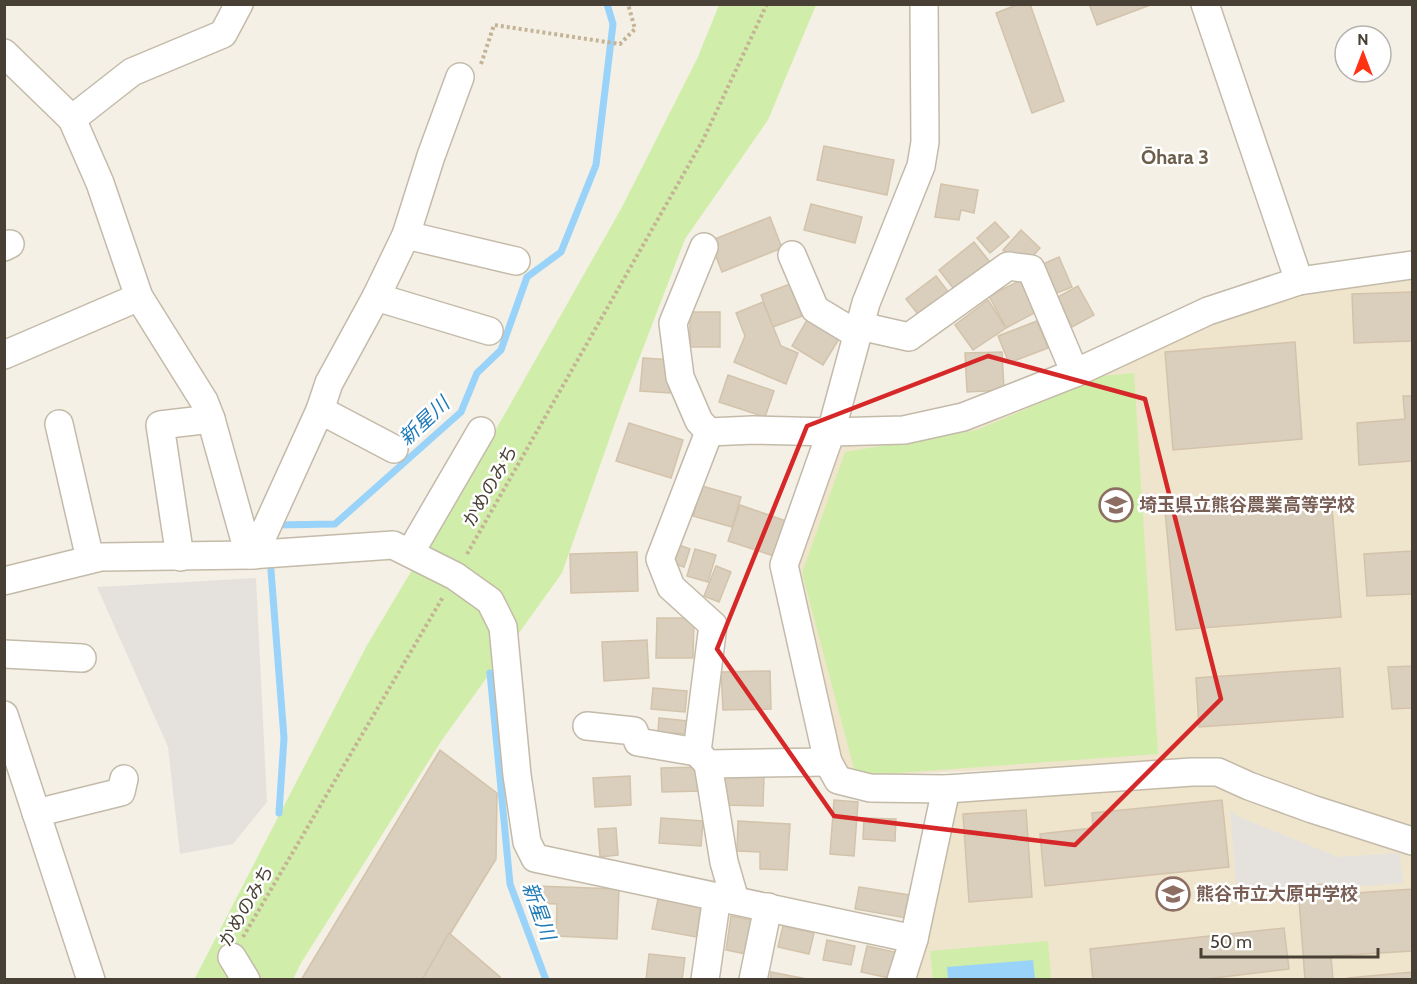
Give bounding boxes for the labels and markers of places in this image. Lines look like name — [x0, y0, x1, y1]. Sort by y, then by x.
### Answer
school or university icon: 埼玉県立熊谷農業高等学校 — [1098, 487, 1134, 523]
place label: 埼玉県立熊谷農業高等学校 — [1139, 494, 1355, 516]
school or university icon: 熊谷市立大原中学校 — [1155, 876, 1191, 912]
place label: 熊谷市立大原中学校 — [1196, 883, 1358, 905]

